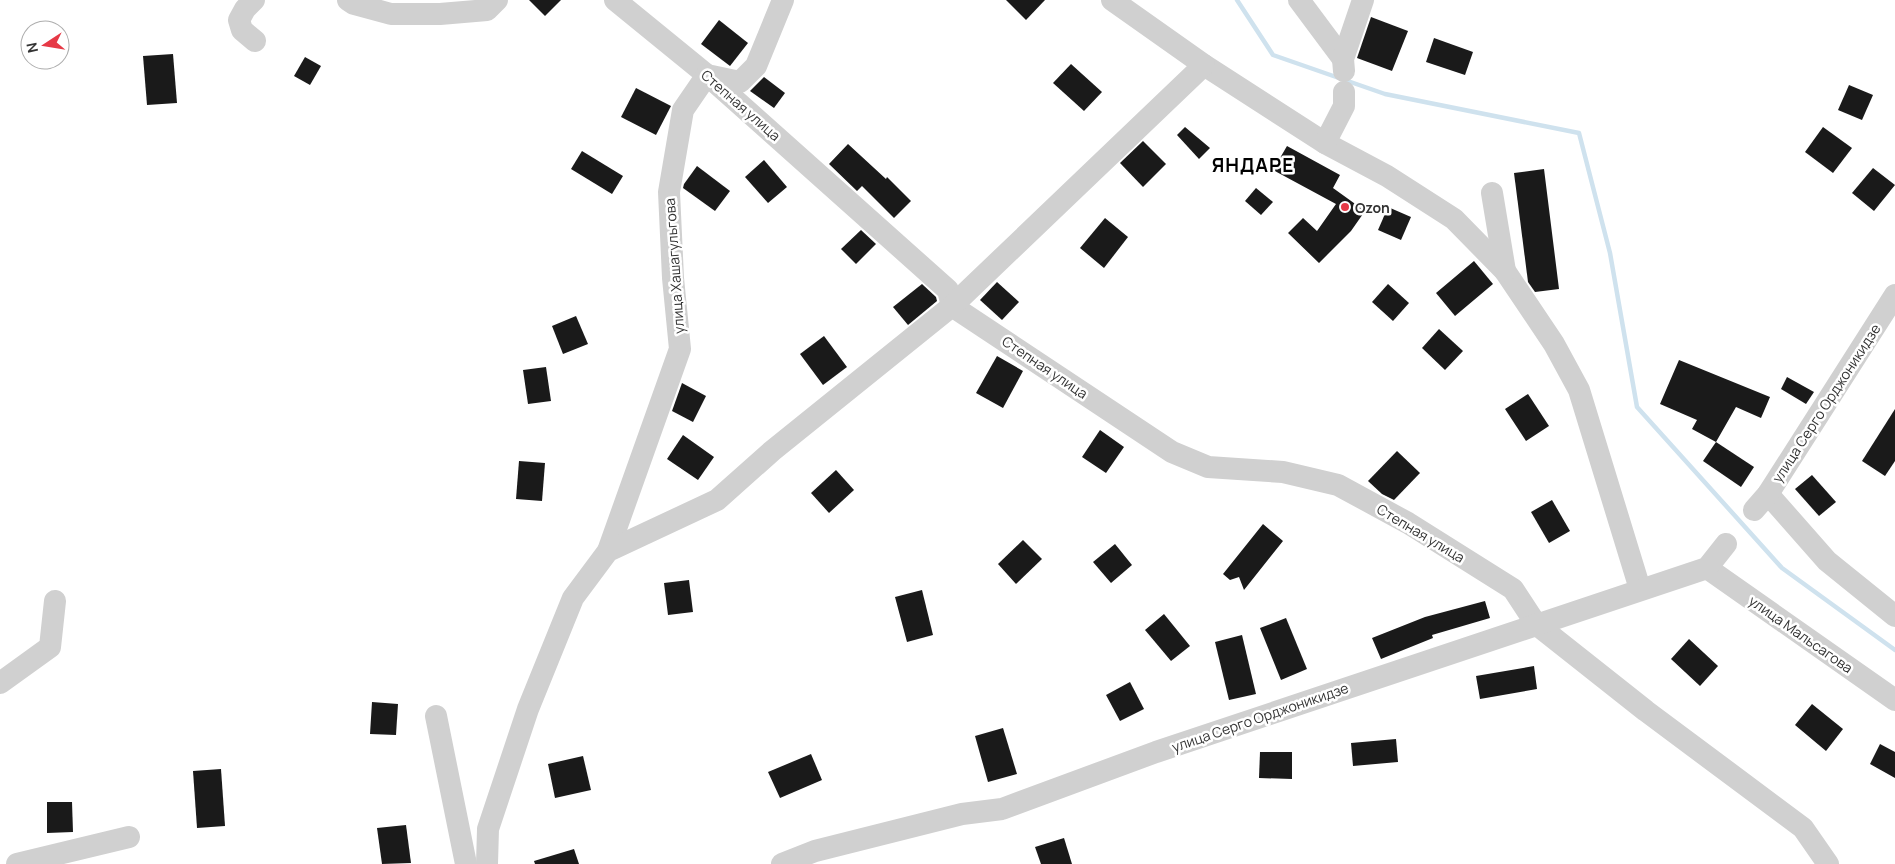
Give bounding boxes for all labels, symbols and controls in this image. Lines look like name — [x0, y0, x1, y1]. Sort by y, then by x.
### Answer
north arrow — [20, 20, 70, 70]
text: N — [21, 41, 42, 55]
street label: Степная улица — [697, 65, 785, 145]
district label: ЯНДАРЕ — [1212, 152, 1294, 178]
street label: улица Хашагульгова — [660, 198, 688, 334]
place label: Ozon — [1355, 198, 1390, 217]
marker: Ozon — [1339, 201, 1351, 213]
street label: улица Серго Орджоникидзе — [1767, 320, 1885, 486]
street label: Степная улица — [998, 331, 1092, 403]
street label: Степная улица — [1374, 499, 1468, 567]
street label: улица Мальсагова — [1745, 591, 1857, 677]
street label: улица Серго Орджоникидзе — [1169, 678, 1351, 756]

